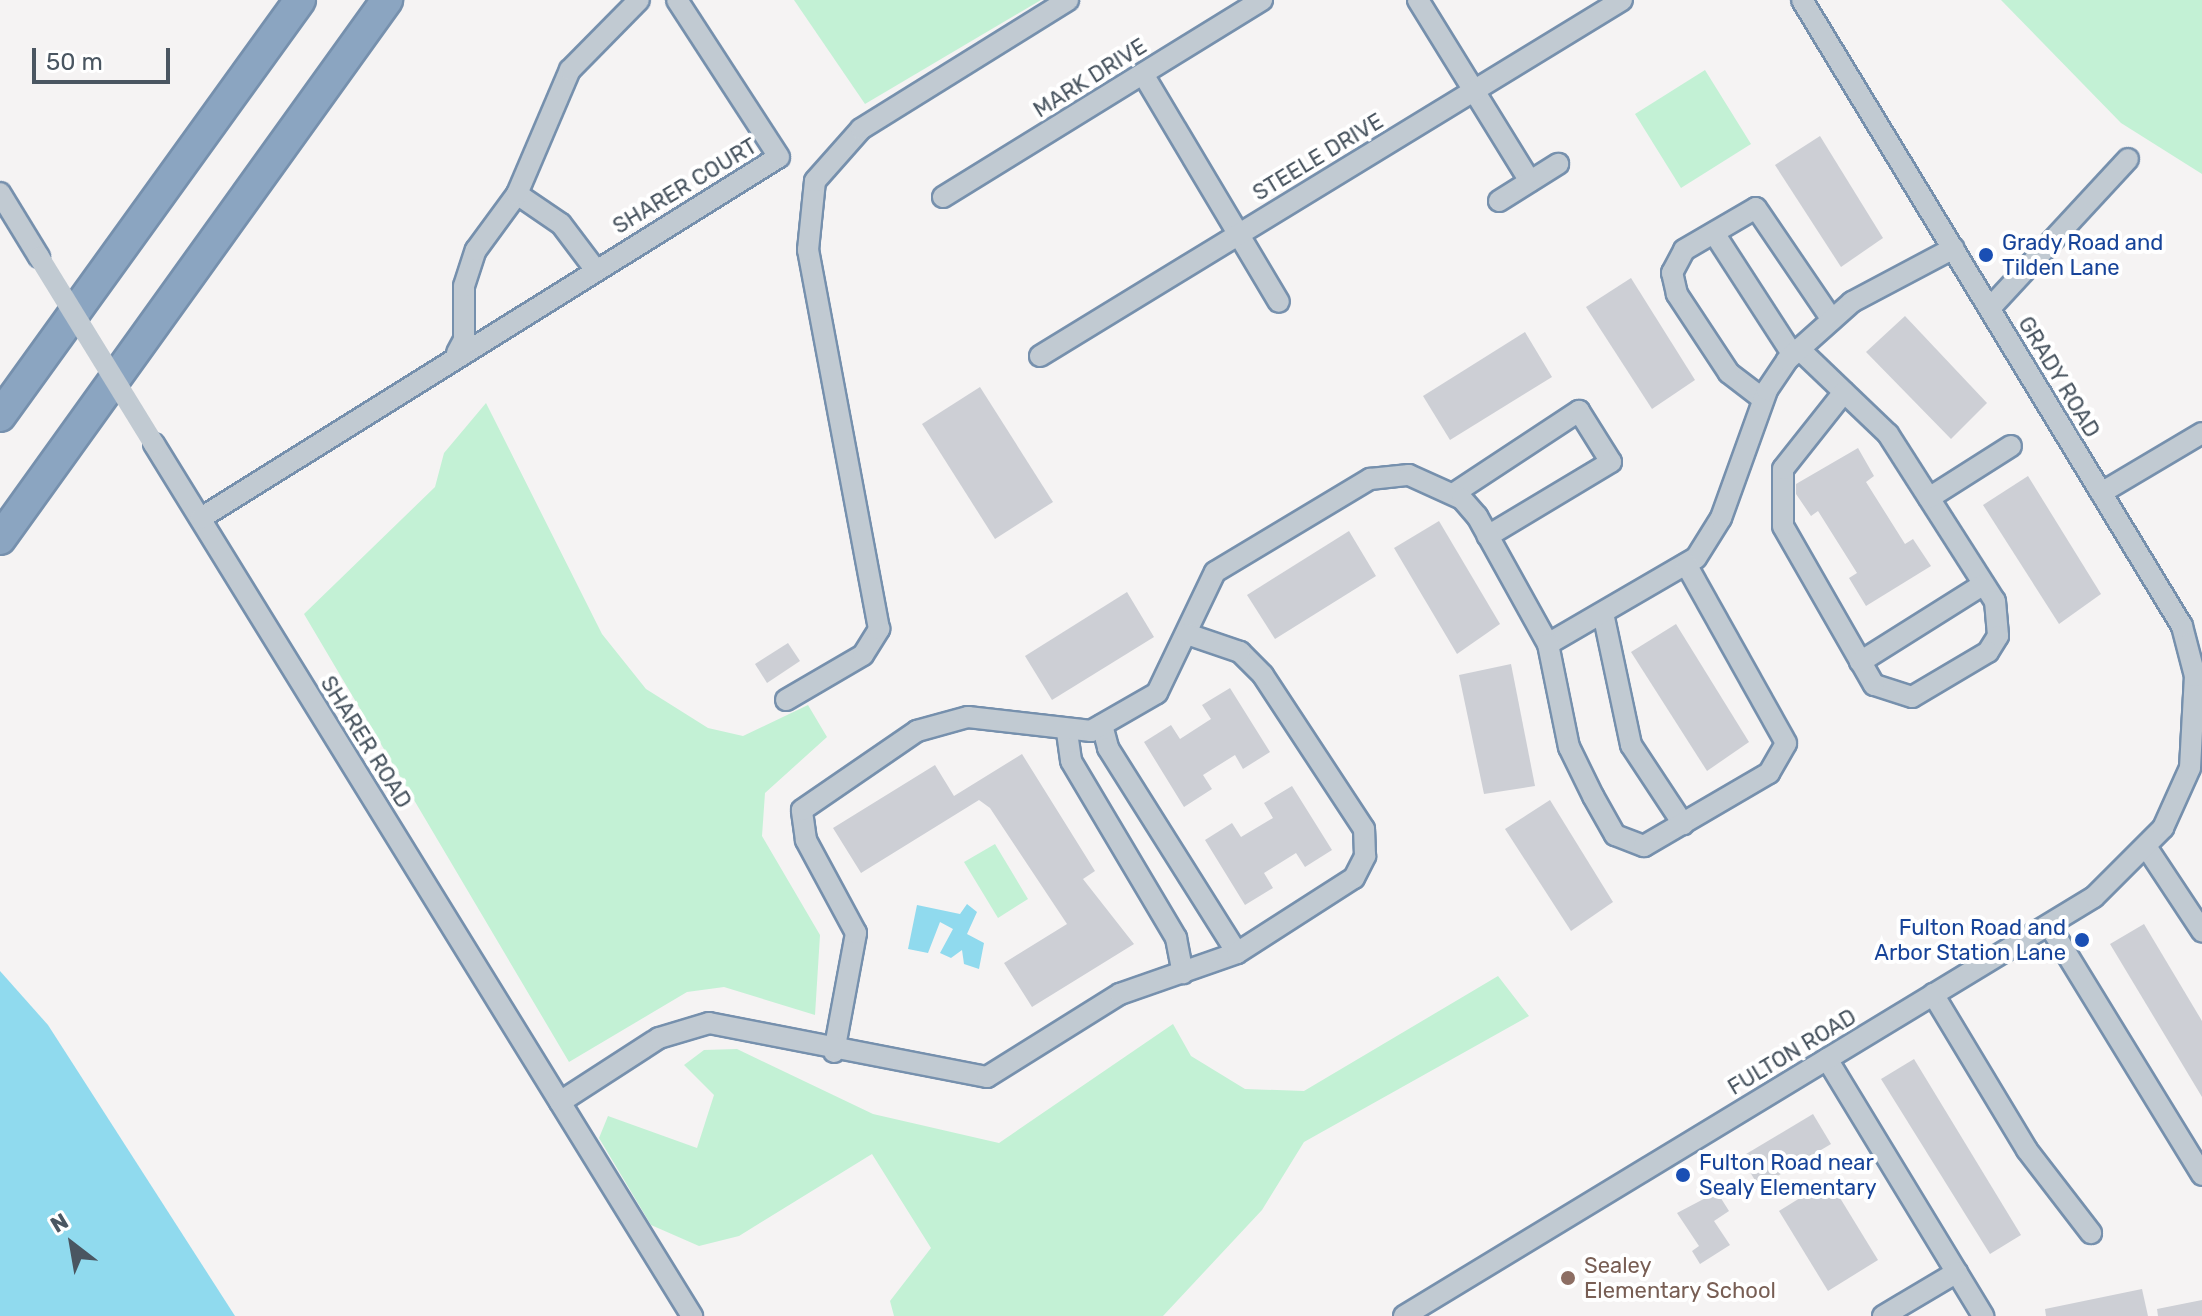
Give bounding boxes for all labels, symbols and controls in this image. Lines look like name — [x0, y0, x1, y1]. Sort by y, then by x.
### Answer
scale bar — [36, 32, 174, 82]
street label: MARK DRIVE — [1028, 33, 1152, 123]
text: 50 m — [46, 48, 103, 76]
street label: STEELE DRIVE — [1248, 108, 1388, 206]
street label: SHARER COURT — [608, 133, 762, 239]
place label: Grady Road and Tilden Lane — [2002, 229, 2164, 280]
marker: Grady Road and Tilden Lane — [1977, 246, 1995, 264]
street label: GRADY ROAD — [2012, 311, 2106, 443]
street label: SHARER ROAD — [315, 671, 417, 813]
place label: Fulton Road and Arbor Station Lane — [1874, 914, 2066, 966]
marker: Fulton Road and Arbor Station Lane — [2073, 931, 2091, 949]
street label: FULTON ROAD — [1723, 1003, 1861, 1101]
place label: Fulton Road near Sealy Elementary — [1699, 1149, 1877, 1200]
marker: Fulton Road near Sealy Elementary — [1674, 1166, 1692, 1184]
north arrow — [32, 1204, 112, 1284]
text: N — [46, 1207, 73, 1239]
place label: Sealey Elementary School — [1584, 1252, 1777, 1304]
marker: Sealey Elementary School — [1559, 1269, 1577, 1287]

